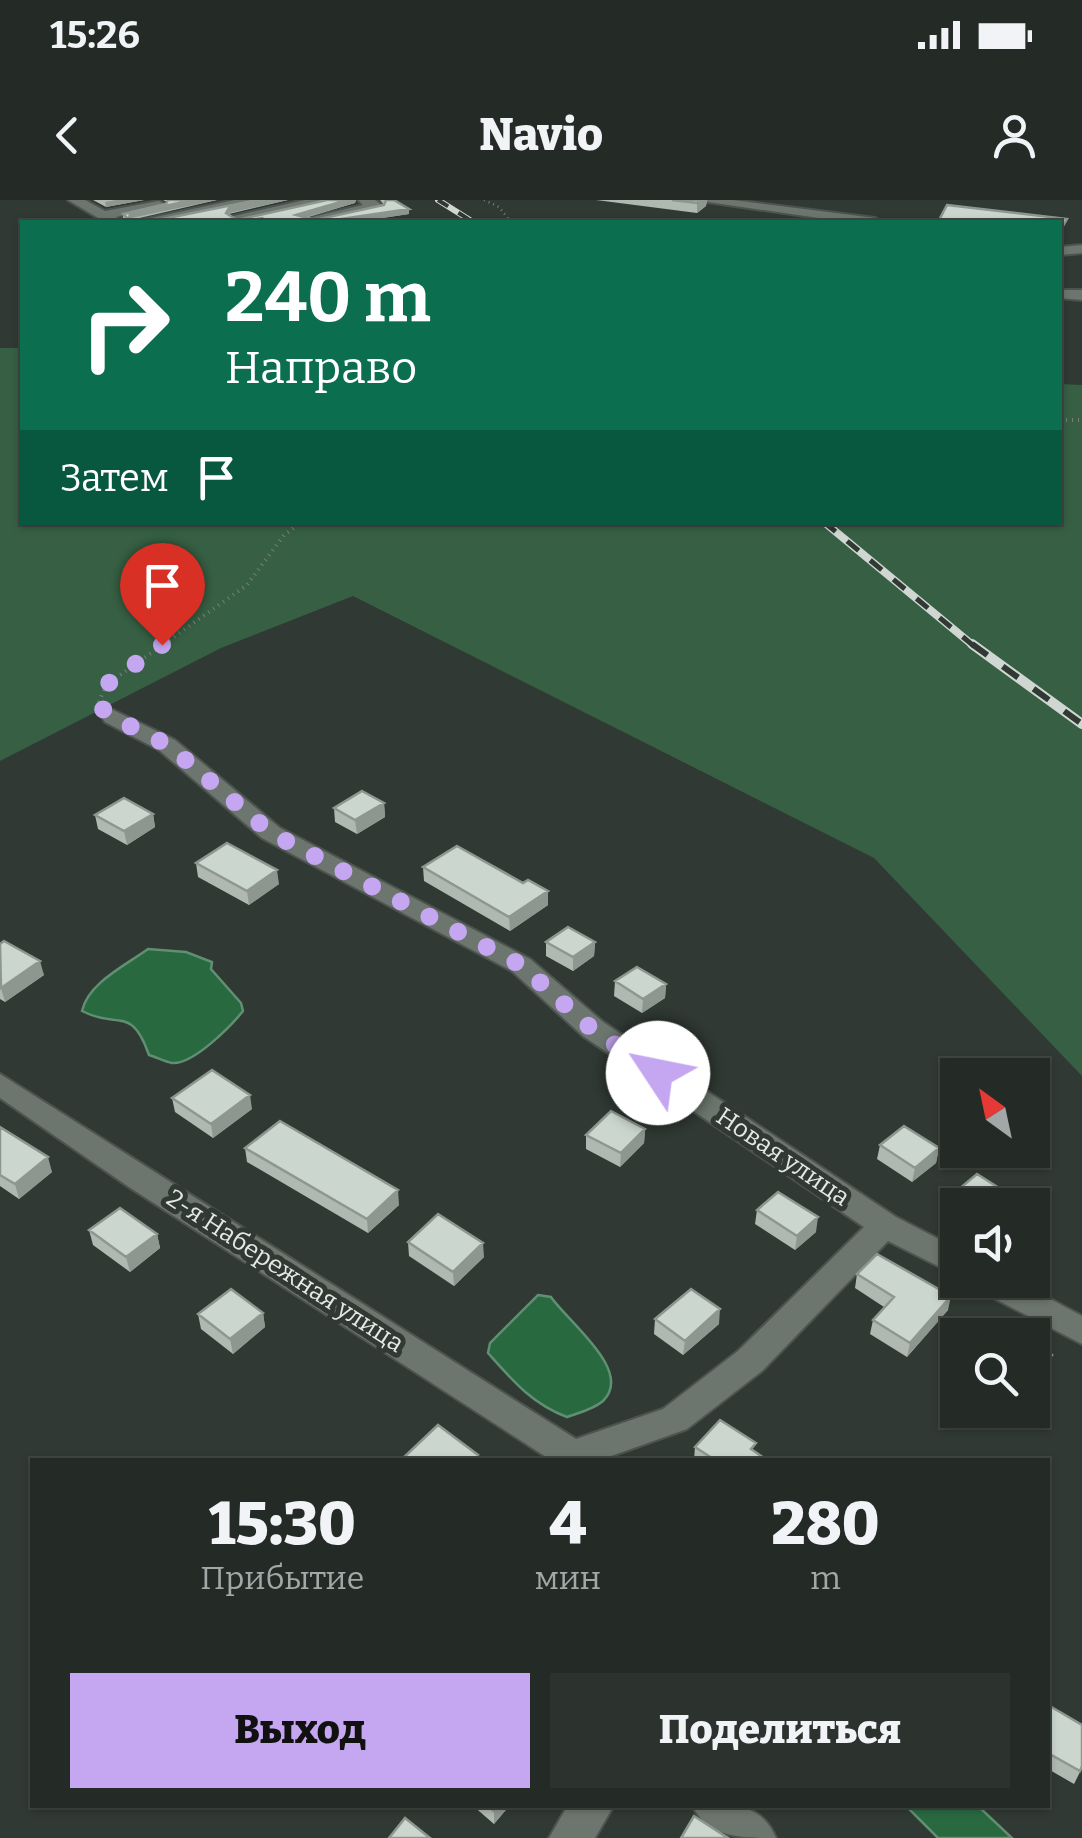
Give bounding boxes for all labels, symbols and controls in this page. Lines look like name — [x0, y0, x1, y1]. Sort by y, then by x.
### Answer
text: 15:26 — [50, 12, 140, 58]
icon: back — [40, 108, 95, 163]
text: Navio — [479, 108, 603, 162]
icon: person — [987, 108, 1042, 163]
text: 240 m — [225, 256, 431, 340]
icon: right — [60, 260, 190, 390]
text: Направо — [225, 341, 417, 395]
icon: arrive — [189, 450, 244, 505]
text: Затем — [60, 455, 169, 501]
pin — [120, 543, 205, 646]
icon: arrive — [135, 558, 190, 613]
position arrow — [606, 1021, 710, 1125]
north arrow — [940, 1058, 1050, 1168]
map controls — [940, 1058, 1050, 1428]
street label: Новая улица — [711, 1101, 856, 1213]
street label: 2-я Набережная улица — [161, 1183, 409, 1359]
button: sound — [940, 1188, 1050, 1298]
button: search — [940, 1318, 1050, 1428]
text: 15:30 — [209, 1488, 356, 1560]
text: 4 — [549, 1488, 586, 1560]
text: 280 — [771, 1488, 880, 1560]
text: Прибытие — [200, 1559, 364, 1597]
text: мин — [535, 1559, 601, 1597]
text: m — [810, 1559, 841, 1597]
button: Выход — [70, 1673, 530, 1788]
button: Поделиться — [550, 1673, 1010, 1788]

